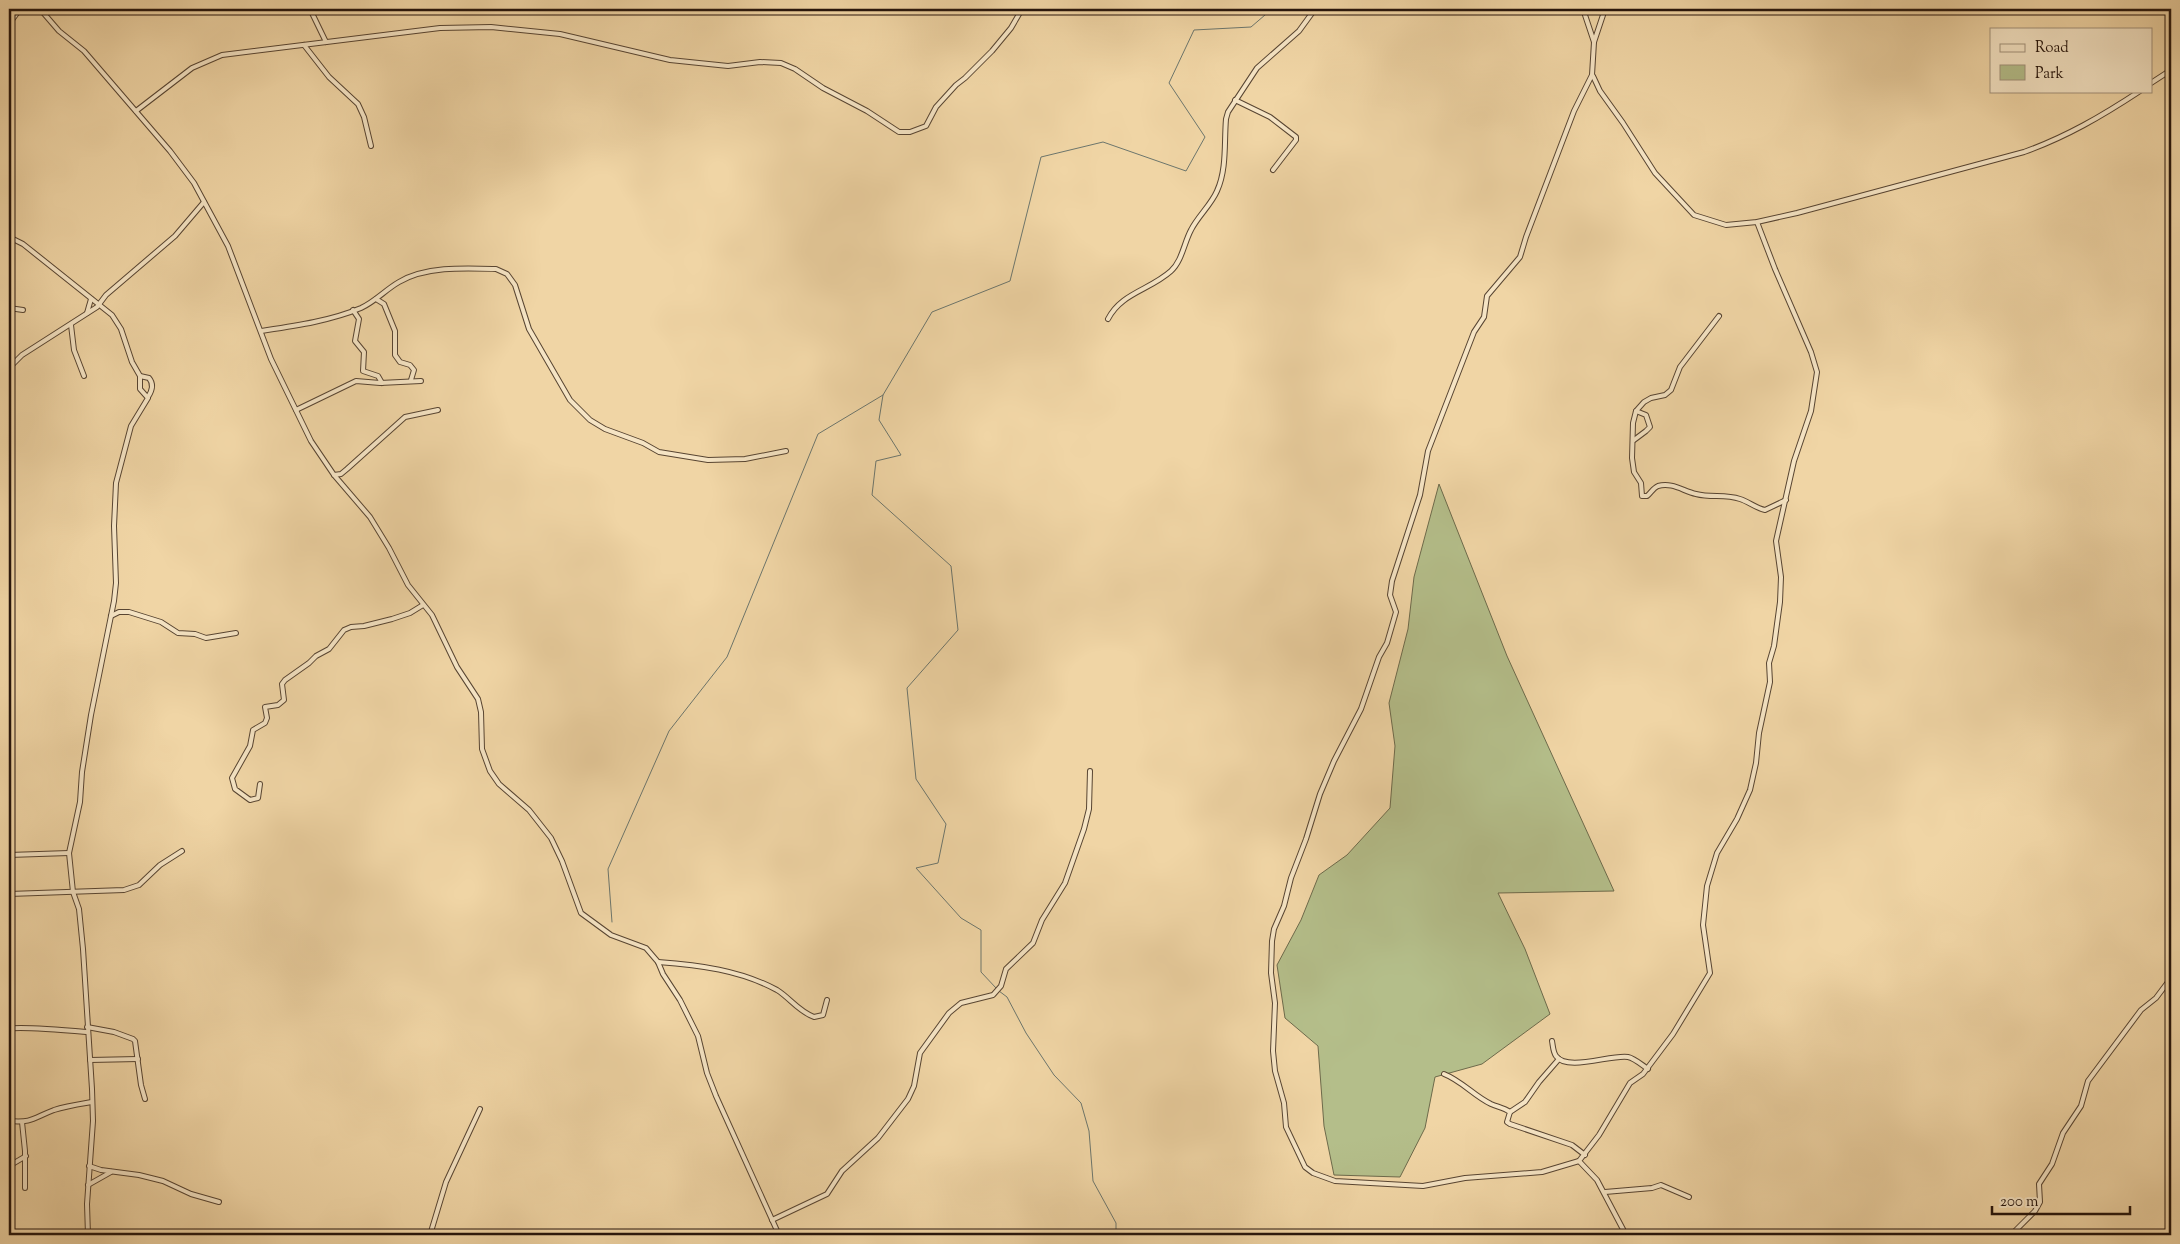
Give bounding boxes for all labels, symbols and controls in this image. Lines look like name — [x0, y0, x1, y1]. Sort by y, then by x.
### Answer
legend — [1990, 28, 2152, 92]
text: Road — [2035, 38, 2069, 59]
text: Park — [2035, 64, 2064, 85]
scale bar — [1992, 1184, 2130, 1216]
text: 200 m — [2000, 1192, 2039, 1213]

